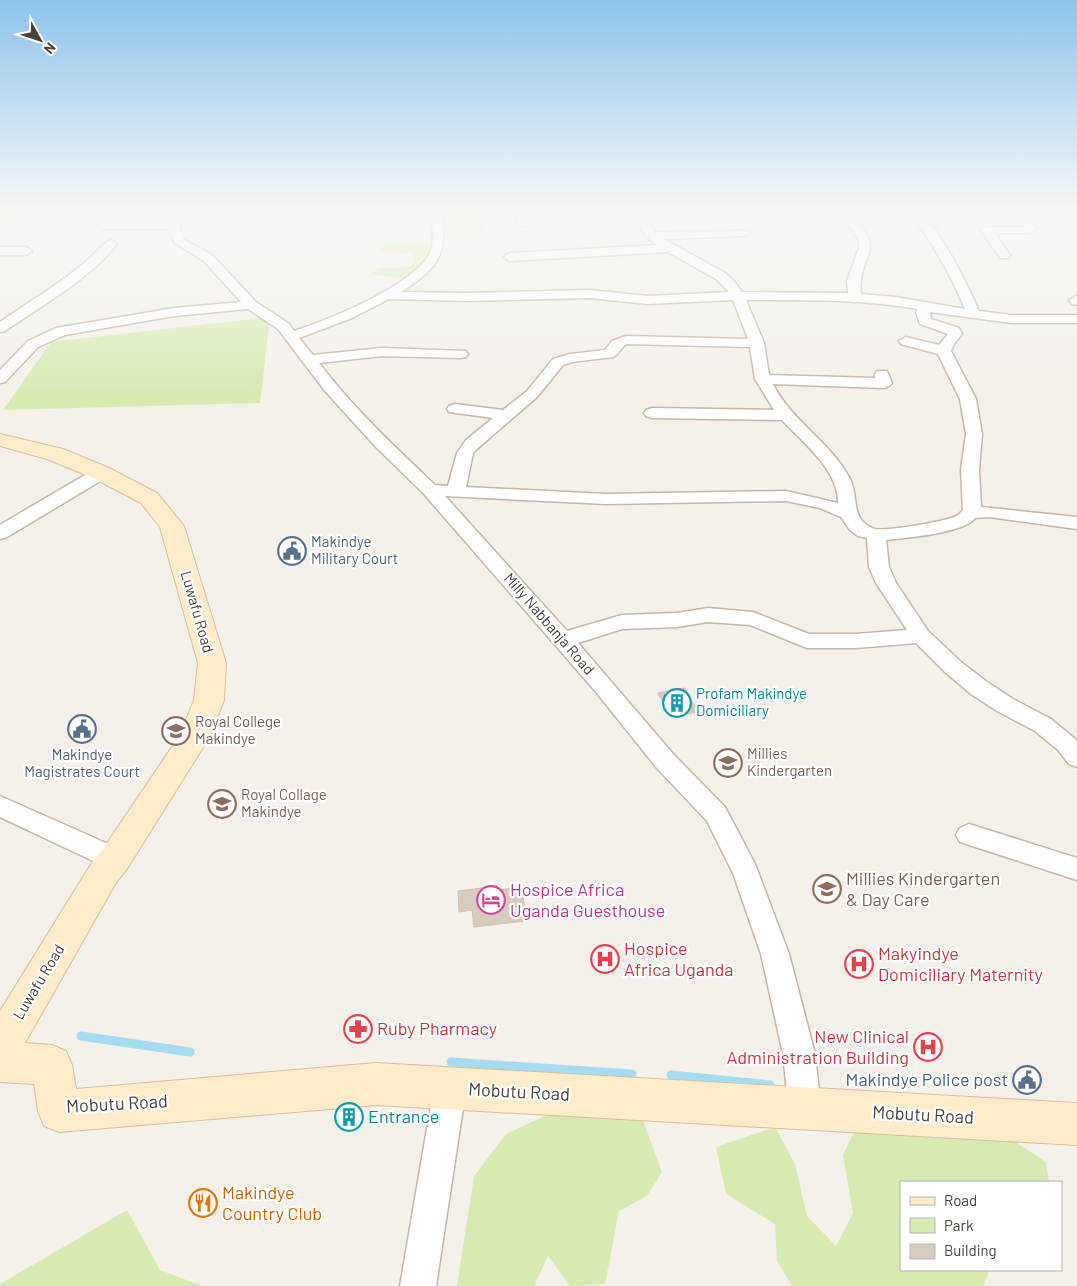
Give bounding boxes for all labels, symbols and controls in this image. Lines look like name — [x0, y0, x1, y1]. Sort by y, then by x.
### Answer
north arrow — [15, 15, 65, 65]
text: N — [41, 40, 60, 58]
place label: Makindye Military Court — [311, 532, 398, 567]
public building icon: Makindye Military Court — [277, 536, 307, 566]
street label: Luwafu Road — [178, 569, 218, 655]
street label: Milly Nabbanja Road — [501, 569, 599, 678]
place label: Profam Makindye Domiciliary — [696, 684, 807, 719]
building icon: Profam Makindye Domiciliary — [662, 688, 692, 718]
place label: Royal College Makindye — [195, 712, 281, 747]
public building icon: Makindye Magistrates Court — [67, 714, 97, 744]
school or university icon: Royal College Makindye — [161, 716, 191, 746]
place label: Millies Kindergarten — [747, 744, 832, 779]
place label: Makindye Magistrates Court — [24, 745, 140, 780]
school or university icon: Millies Kindergarten — [713, 748, 743, 778]
place label: Royal Collage Makindye — [241, 785, 327, 820]
school or university icon: Royal Collage Makindye — [207, 789, 237, 819]
place label: Millies Kindergarten & Day Care — [846, 867, 1000, 910]
school or university icon: Millies Kindergarten & Day Care — [812, 874, 842, 904]
place label: Hospice Africa Uganda Guesthouse — [510, 878, 665, 921]
hotel icon: Hospice Africa Uganda Guesthouse — [476, 885, 506, 915]
place label: Hospice Africa Uganda — [624, 937, 734, 980]
street label: Luwafu Road — [9, 941, 68, 1022]
place label: Makyindye Domiciliary Maternity — [878, 942, 1043, 985]
hospital icon: Hospice Africa Uganda — [590, 944, 620, 974]
hospital icon: Makyindye Domiciliary Maternity — [844, 949, 874, 979]
pharmacy icon: Ruby Pharmacy — [343, 1014, 373, 1044]
place label: Ruby Pharmacy — [377, 1017, 497, 1039]
place label: New Clinical Administration Building — [726, 1025, 909, 1068]
hospital icon: New Clinical Administration Building — [913, 1032, 943, 1062]
public building icon: Makindye Police post — [1012, 1065, 1042, 1095]
place label: Makindye Police post — [846, 1068, 1008, 1090]
street label: Mobutu Road — [468, 1077, 570, 1105]
street label: Mobutu Road — [66, 1089, 168, 1117]
street label: Mobutu Road — [872, 1100, 974, 1128]
building icon: Entrance — [334, 1102, 364, 1132]
place label: Entrance — [368, 1105, 439, 1127]
place label: Makindye Country Club — [222, 1181, 322, 1224]
legend — [900, 1181, 1062, 1271]
restaurant icon: Makindye Country Club — [188, 1188, 218, 1218]
text: Road — [944, 1191, 977, 1209]
text: Park — [944, 1216, 974, 1234]
text: Building — [944, 1241, 997, 1259]

